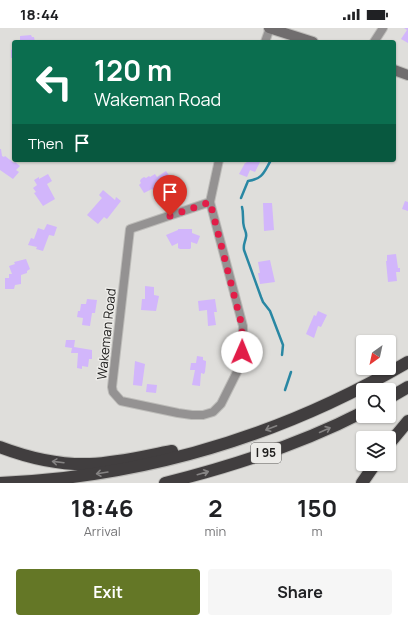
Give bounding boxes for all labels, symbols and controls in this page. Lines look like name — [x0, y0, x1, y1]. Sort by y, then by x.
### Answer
text: 18:44 — [20, 4, 59, 25]
text: 120 m — [94, 51, 172, 89]
icon: left — [28, 56, 80, 108]
text: Wakeman Road — [94, 87, 221, 111]
icon: arrive — [71, 132, 93, 154]
text: Then — [28, 133, 63, 154]
pin — [153, 175, 187, 216]
icon: arrive — [159, 181, 181, 203]
street label: Wakeman Road — [92, 287, 120, 381]
position arrow — [221, 331, 263, 373]
north arrow — [356, 335, 396, 375]
map controls — [356, 335, 396, 471]
button: search — [356, 383, 396, 423]
one-way arrow — [266, 424, 278, 432]
one-way arrow — [319, 425, 331, 433]
button: layers — [356, 431, 396, 471]
road number: I 95 — [251, 443, 281, 463]
one-way arrow — [52, 458, 65, 466]
one-way arrow — [96, 469, 109, 477]
one-way arrow — [196, 469, 209, 476]
text: 18:46 — [71, 491, 134, 524]
text: 2 — [208, 491, 222, 524]
text: 150 — [297, 491, 337, 524]
text: Arrival — [84, 522, 121, 540]
text: min — [204, 522, 226, 540]
text: m — [312, 522, 323, 540]
button: Exit — [16, 569, 200, 615]
button: Share — [208, 569, 392, 615]

